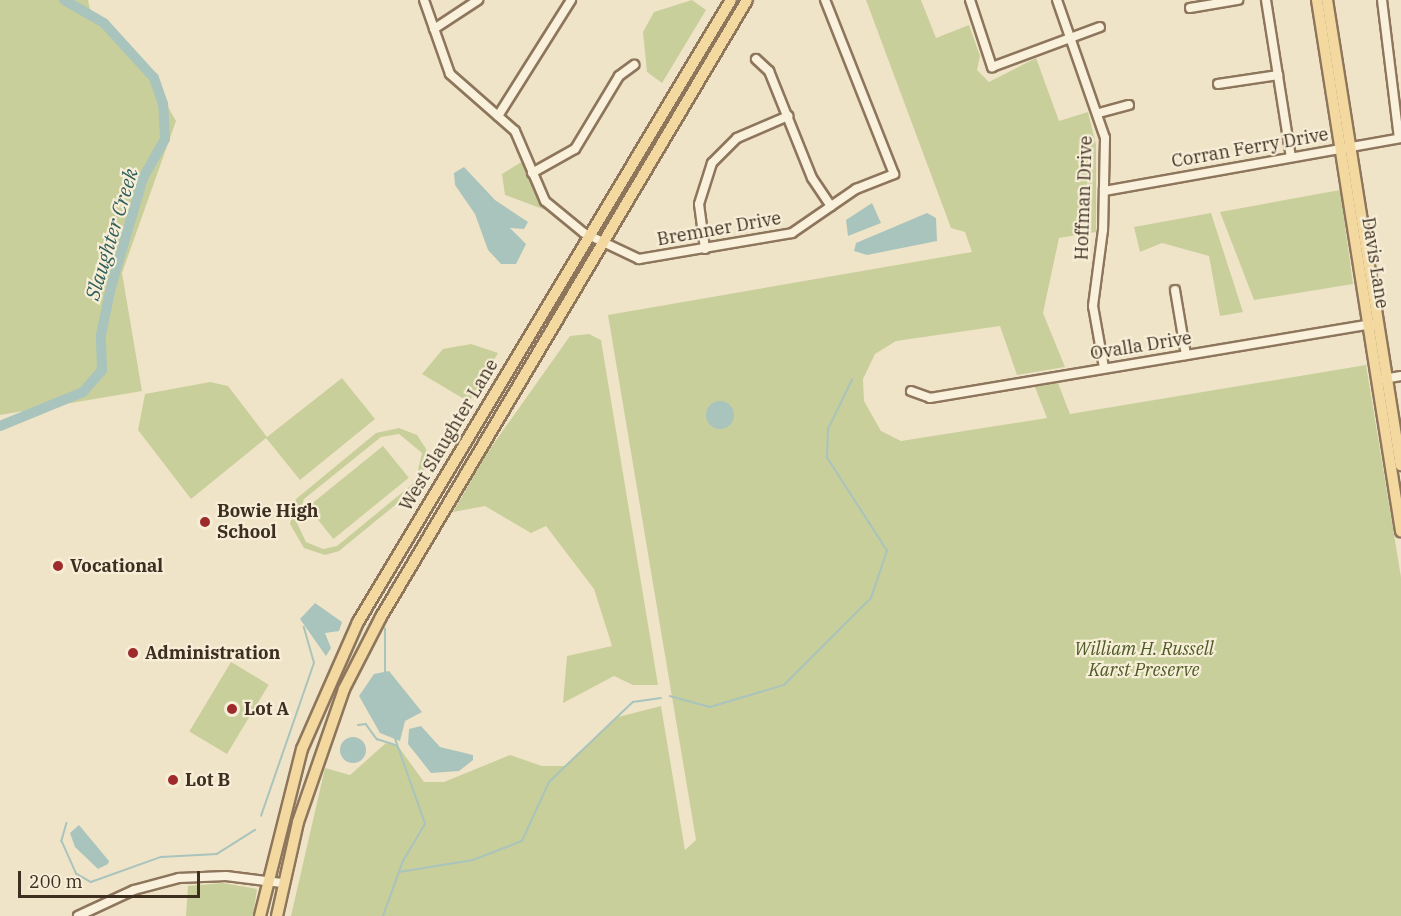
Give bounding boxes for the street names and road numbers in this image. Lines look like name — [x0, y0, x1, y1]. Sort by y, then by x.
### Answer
street label: Corran Ferry Drive — [1170, 124, 1330, 172]
street label: Hoffman Drive — [1071, 135, 1097, 261]
street label: Bremner Drive — [655, 207, 783, 251]
street label: Davis Lane — [1357, 216, 1393, 310]
street label: Ovalla Drive — [1089, 327, 1193, 365]
street label: West Slaughter Lane — [395, 355, 503, 515]

